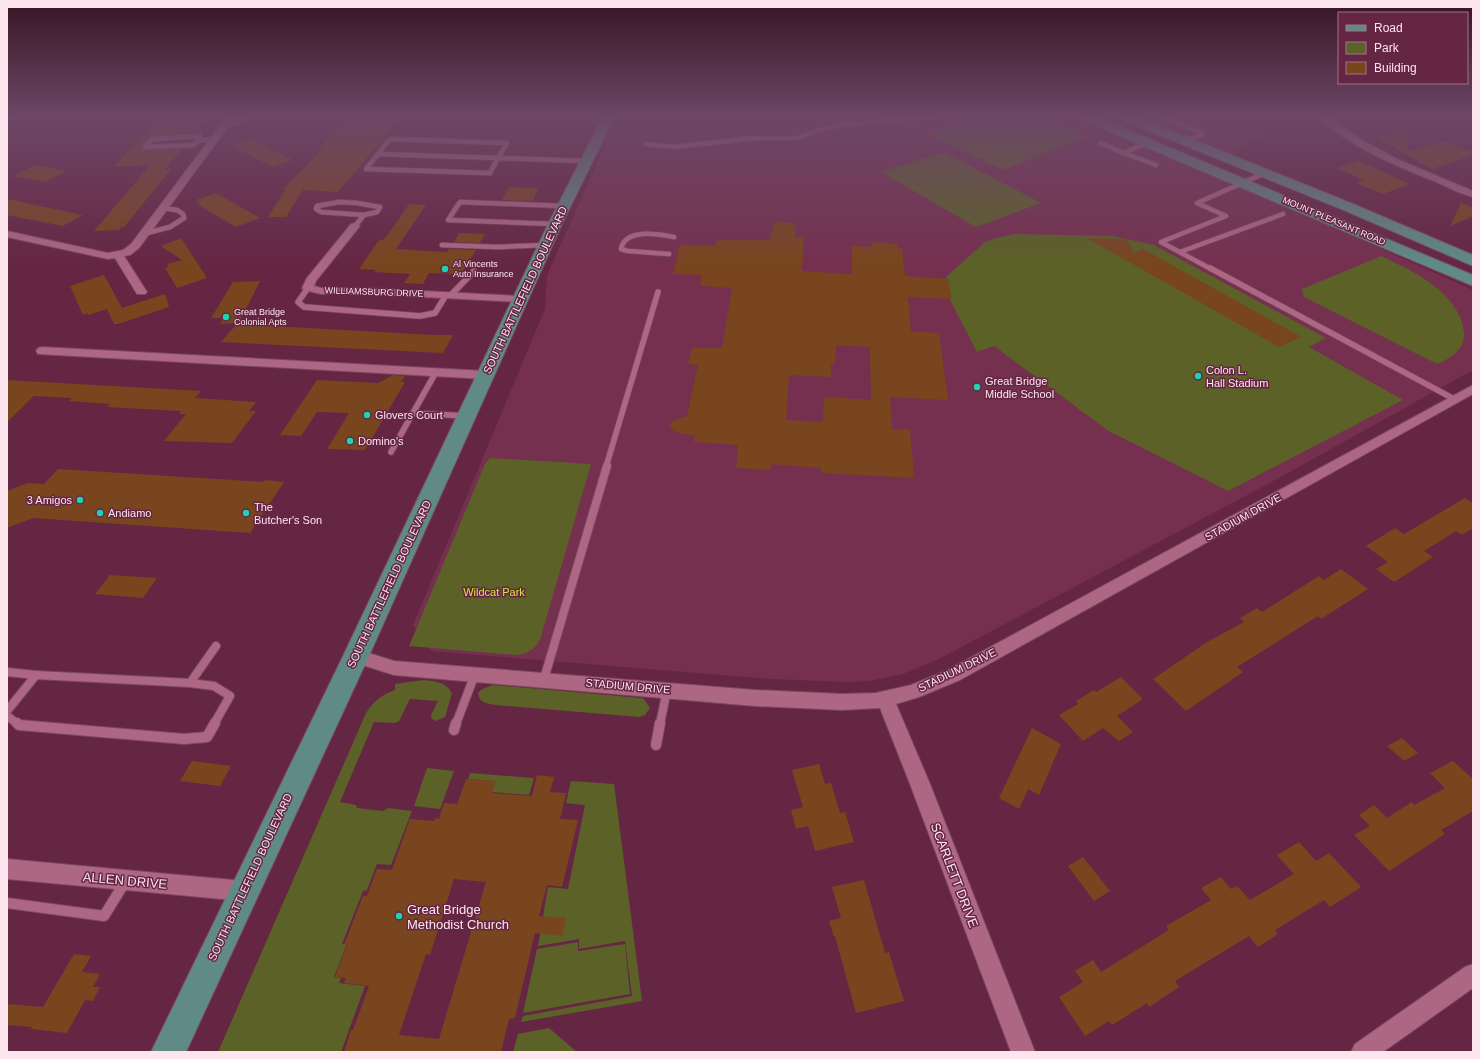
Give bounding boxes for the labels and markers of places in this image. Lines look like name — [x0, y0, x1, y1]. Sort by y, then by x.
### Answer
place label: Al Vincents Auto Insurance — [453, 259, 514, 279]
marker: Al Vincents Auto Insurance — [440, 264, 450, 274]
place label: Great Bridge Colonial Apts — [234, 307, 287, 327]
marker: Great Bridge Colonial Apts — [221, 312, 231, 322]
place label: Colon L. Hall Stadium — [1206, 364, 1268, 389]
marker: Colon L. Hall Stadium — [1193, 371, 1203, 381]
place label: Great Bridge Middle School — [985, 375, 1054, 400]
marker: Great Bridge Middle School — [972, 382, 982, 392]
place label: Glovers Court — [375, 409, 443, 421]
marker: Glovers Court — [362, 410, 372, 420]
place label: Domino's — [358, 435, 404, 447]
marker: Domino's — [345, 436, 355, 446]
place label: 3 Amigos — [27, 494, 72, 506]
marker: 3 Amigos — [75, 495, 85, 505]
place label: The Butcher's Son — [254, 501, 322, 526]
place label: Andiamo — [108, 507, 151, 519]
marker: Andiamo — [95, 508, 105, 518]
marker: The Butcher's Son — [241, 508, 251, 518]
place label: Great Bridge Methodist Church — [407, 902, 509, 932]
marker: Great Bridge Methodist Church — [394, 911, 404, 921]

